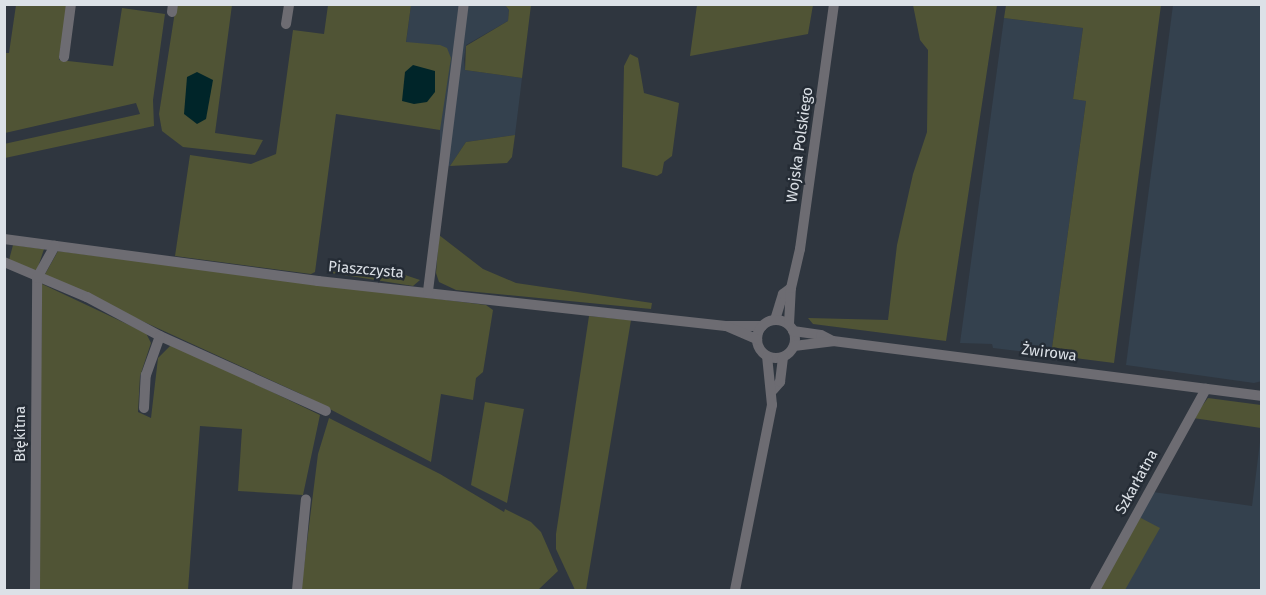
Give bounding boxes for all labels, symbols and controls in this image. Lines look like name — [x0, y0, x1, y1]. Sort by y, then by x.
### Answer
street label: Wojska Polskiego — [783, 86, 817, 204]
street label: Piaszczysta — [327, 258, 405, 282]
street label: Żwirowa — [1020, 341, 1078, 365]
street label: Błękitna — [12, 406, 30, 462]
street label: Szkarłatna — [1112, 447, 1162, 517]

